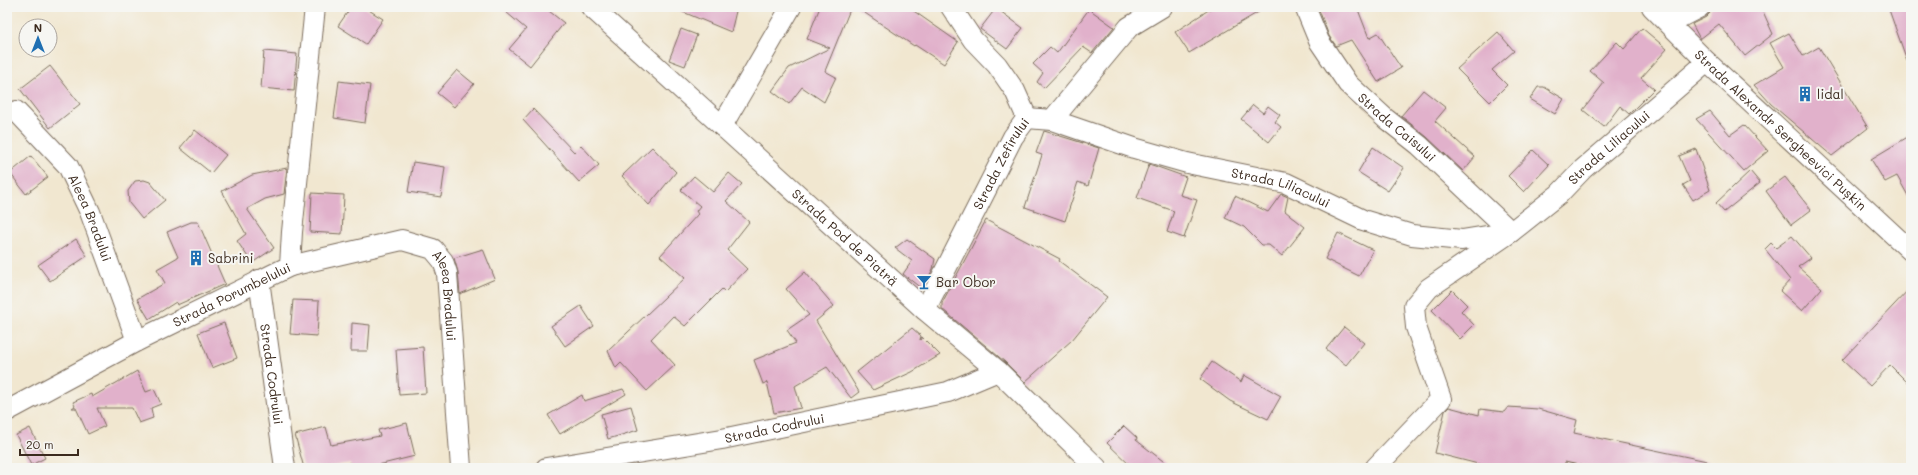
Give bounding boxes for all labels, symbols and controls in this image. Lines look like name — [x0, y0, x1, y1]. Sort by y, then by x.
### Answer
north arrow — [18, 18, 58, 58]
text: N — [34, 20, 42, 35]
street label: Strada Alexandr Sergheevici Pușkin — [1691, 46, 1870, 214]
building icon: lidal — [1796, 85, 1814, 103]
place label: lidal — [1817, 85, 1844, 102]
street label: Strada Caisului — [1355, 89, 1440, 165]
street label: Strada Liliacului — [1564, 106, 1653, 188]
street label: Strada Zefirului — [969, 114, 1032, 212]
street label: Strada Liliacului — [1230, 163, 1333, 211]
street label: Aleea Bradului — [65, 171, 116, 264]
street label: Strada Pod de Piatră — [789, 185, 902, 289]
street label: Aleea Bradului — [429, 246, 461, 341]
building icon: Sabrini — [187, 249, 205, 267]
place label: Sabrini — [208, 249, 253, 266]
street label: Strada Porumbelului — [170, 258, 293, 330]
bar icon: Bar Obor — [915, 273, 933, 291]
place label: Bar Obor — [936, 273, 996, 290]
street label: Strada Codrului — [257, 323, 288, 426]
street label: Strada Codrului — [723, 409, 826, 446]
scale bar — [20, 431, 78, 457]
text: 20 m — [26, 436, 54, 452]

